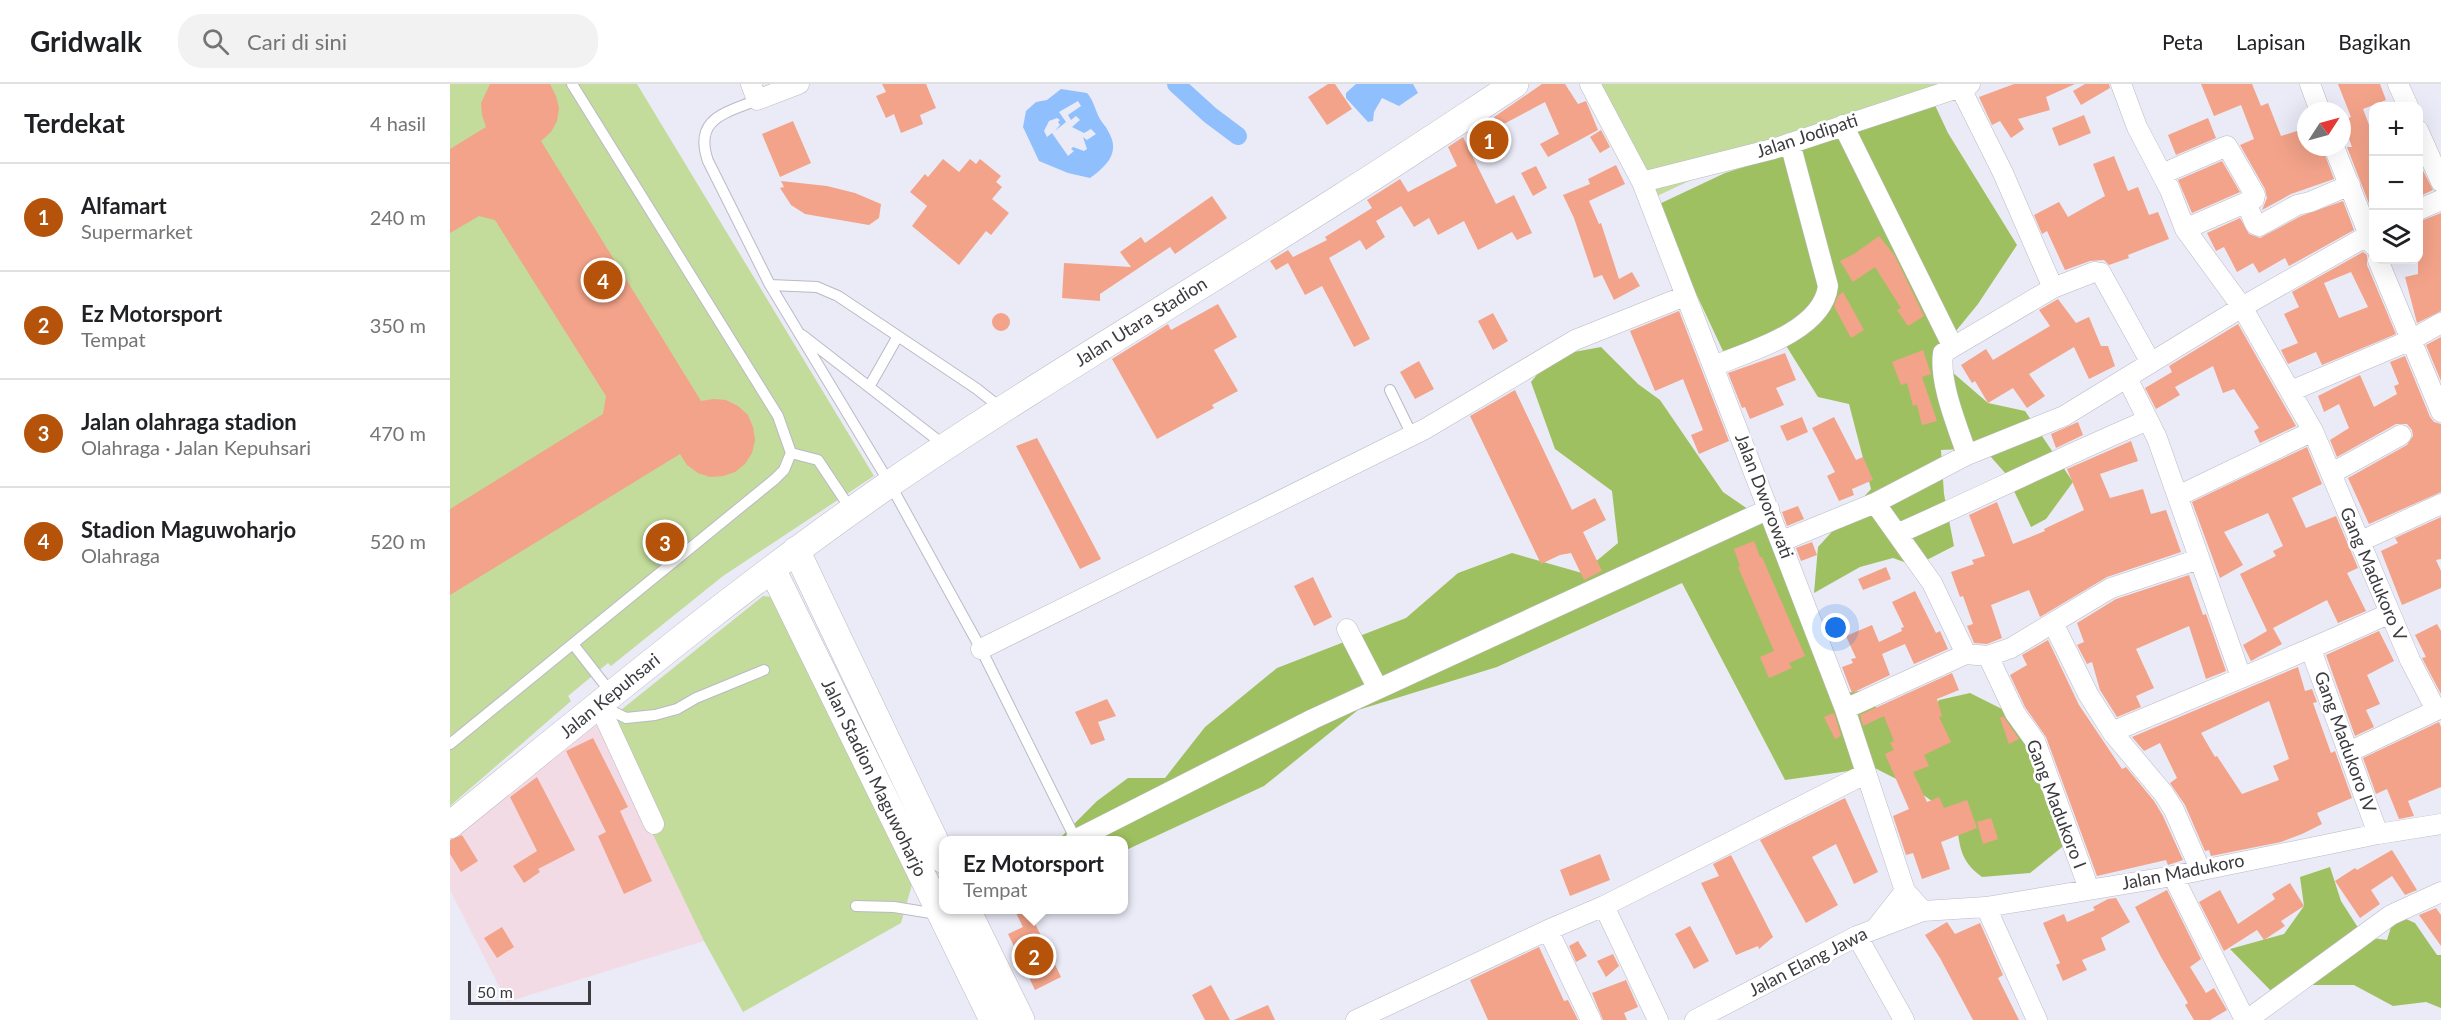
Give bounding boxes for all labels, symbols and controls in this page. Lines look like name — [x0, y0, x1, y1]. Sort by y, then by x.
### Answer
search box — [178, 14, 598, 68]
text: Gridwalk — [30, 24, 142, 58]
icon: search — [199, 25, 232, 58]
text: Cari di sini — [247, 28, 347, 55]
text: Peta — [2162, 29, 2203, 54]
text: Lapisan — [2236, 29, 2305, 54]
text: Bagikan — [2338, 29, 2411, 54]
north arrow — [2297, 102, 2351, 156]
map controls — [2369, 102, 2423, 264]
button: + — [2369, 102, 2423, 156]
text: Terdekat — [24, 107, 125, 139]
street label: Jalan Jodipati — [1753, 108, 1860, 162]
text: 4 hasil — [370, 111, 426, 135]
pin: 1 — [1470, 118, 1508, 162]
button: − — [2369, 156, 2423, 210]
text: Alfamart — [81, 192, 167, 219]
text: 1 — [38, 205, 49, 229]
text: 240 m — [370, 205, 426, 229]
button: layers — [2369, 210, 2423, 264]
text: Supermarket — [81, 219, 193, 243]
pin: 4 — [584, 258, 622, 302]
street label: Jalan Utara Stadion — [1070, 272, 1211, 371]
text: Ez Motorsport — [81, 300, 222, 327]
text: 2 — [38, 313, 49, 337]
text: 350 m — [370, 313, 426, 337]
text: Tempat — [81, 327, 146, 351]
text: Jalan olahraga stadion — [81, 408, 297, 435]
text: 3 — [38, 421, 49, 445]
text: 470 m — [370, 421, 426, 445]
street label: Jalan Dworowati — [1731, 430, 1799, 561]
text: Olahraga · Jalan Kepuhsari — [81, 435, 311, 459]
street label: Gang Madukoro V — [2336, 504, 2412, 644]
text: Stadion Maguwoharjo — [81, 516, 296, 543]
pin: 3 — [646, 520, 684, 564]
text: 4 — [38, 529, 49, 553]
text: 520 m — [370, 529, 426, 553]
text: Olahraga — [81, 543, 160, 567]
your location — [1821, 613, 1850, 642]
street label: Jalan Kepuhsari — [555, 648, 664, 742]
street label: Gang Madukoro IV — [2310, 668, 2382, 816]
street label: Jalan Stadion Maguwoharjo — [817, 675, 932, 880]
street label: Gang Madukoro I — [2022, 736, 2092, 871]
popup — [939, 836, 1128, 914]
street label: Jalan Madukoro — [2119, 848, 2246, 894]
text: Ez Motorsport — [963, 850, 1104, 877]
text: Tempat — [963, 877, 1028, 901]
street label: Jalan Elang Jawa — [1745, 922, 1871, 1000]
pin: 2 — [1014, 934, 1054, 978]
scale bar — [468, 978, 591, 1006]
text: 50 m — [477, 982, 513, 1001]

